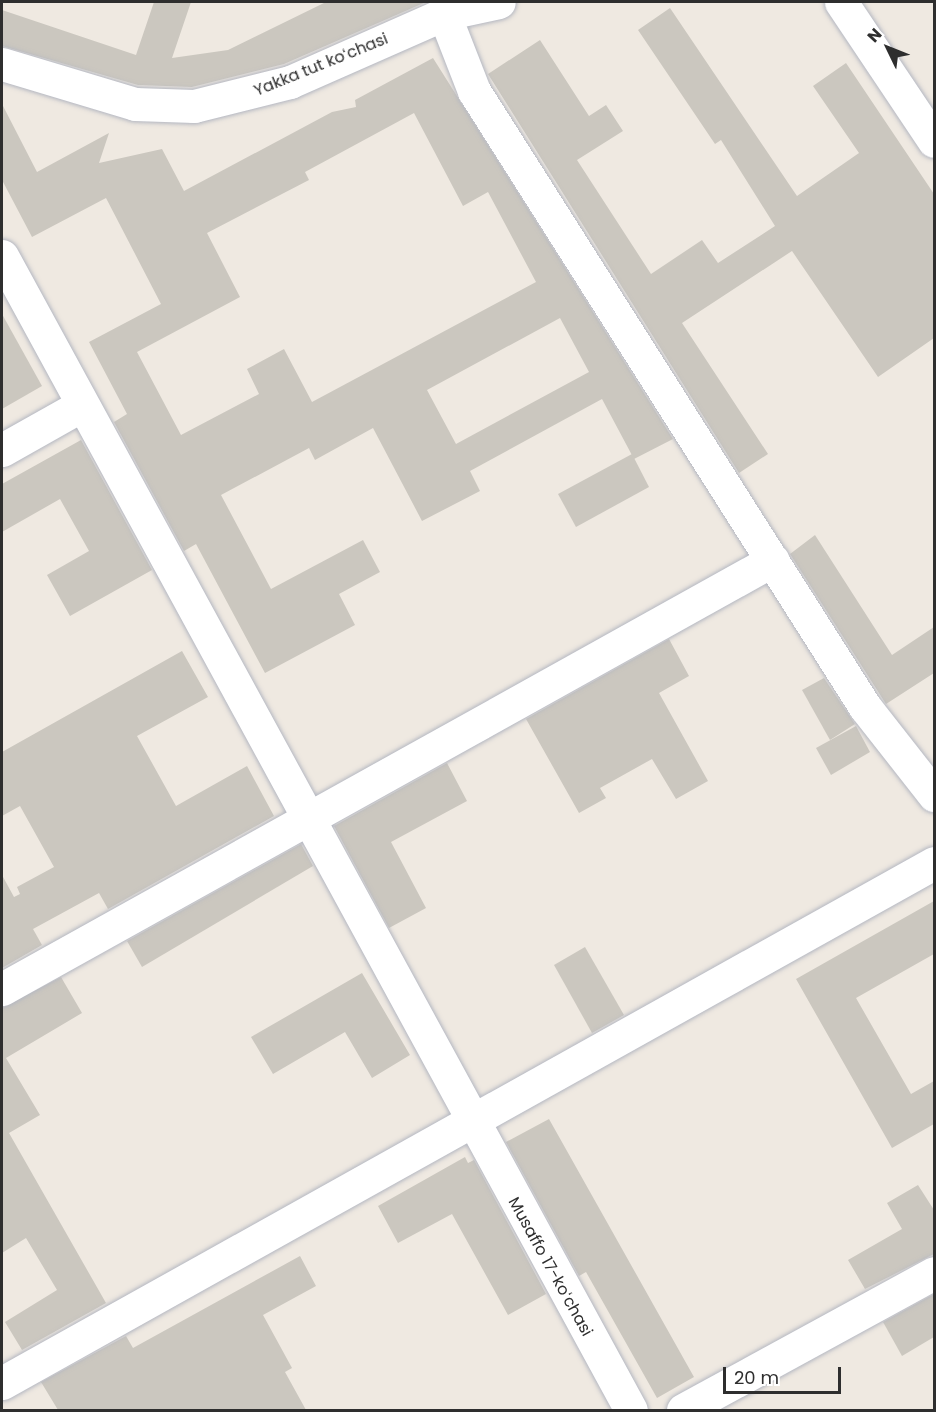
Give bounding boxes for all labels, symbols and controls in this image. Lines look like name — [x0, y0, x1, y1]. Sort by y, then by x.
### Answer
north arrow — [858, 18, 918, 78]
text: N — [862, 23, 887, 48]
street label: Yakka tut koʻchasi — [251, 29, 391, 101]
street label: Musaffo 17-koʻchasi — [504, 1194, 596, 1340]
scale bar — [726, 1355, 844, 1393]
text: 20 m — [734, 1365, 779, 1390]

